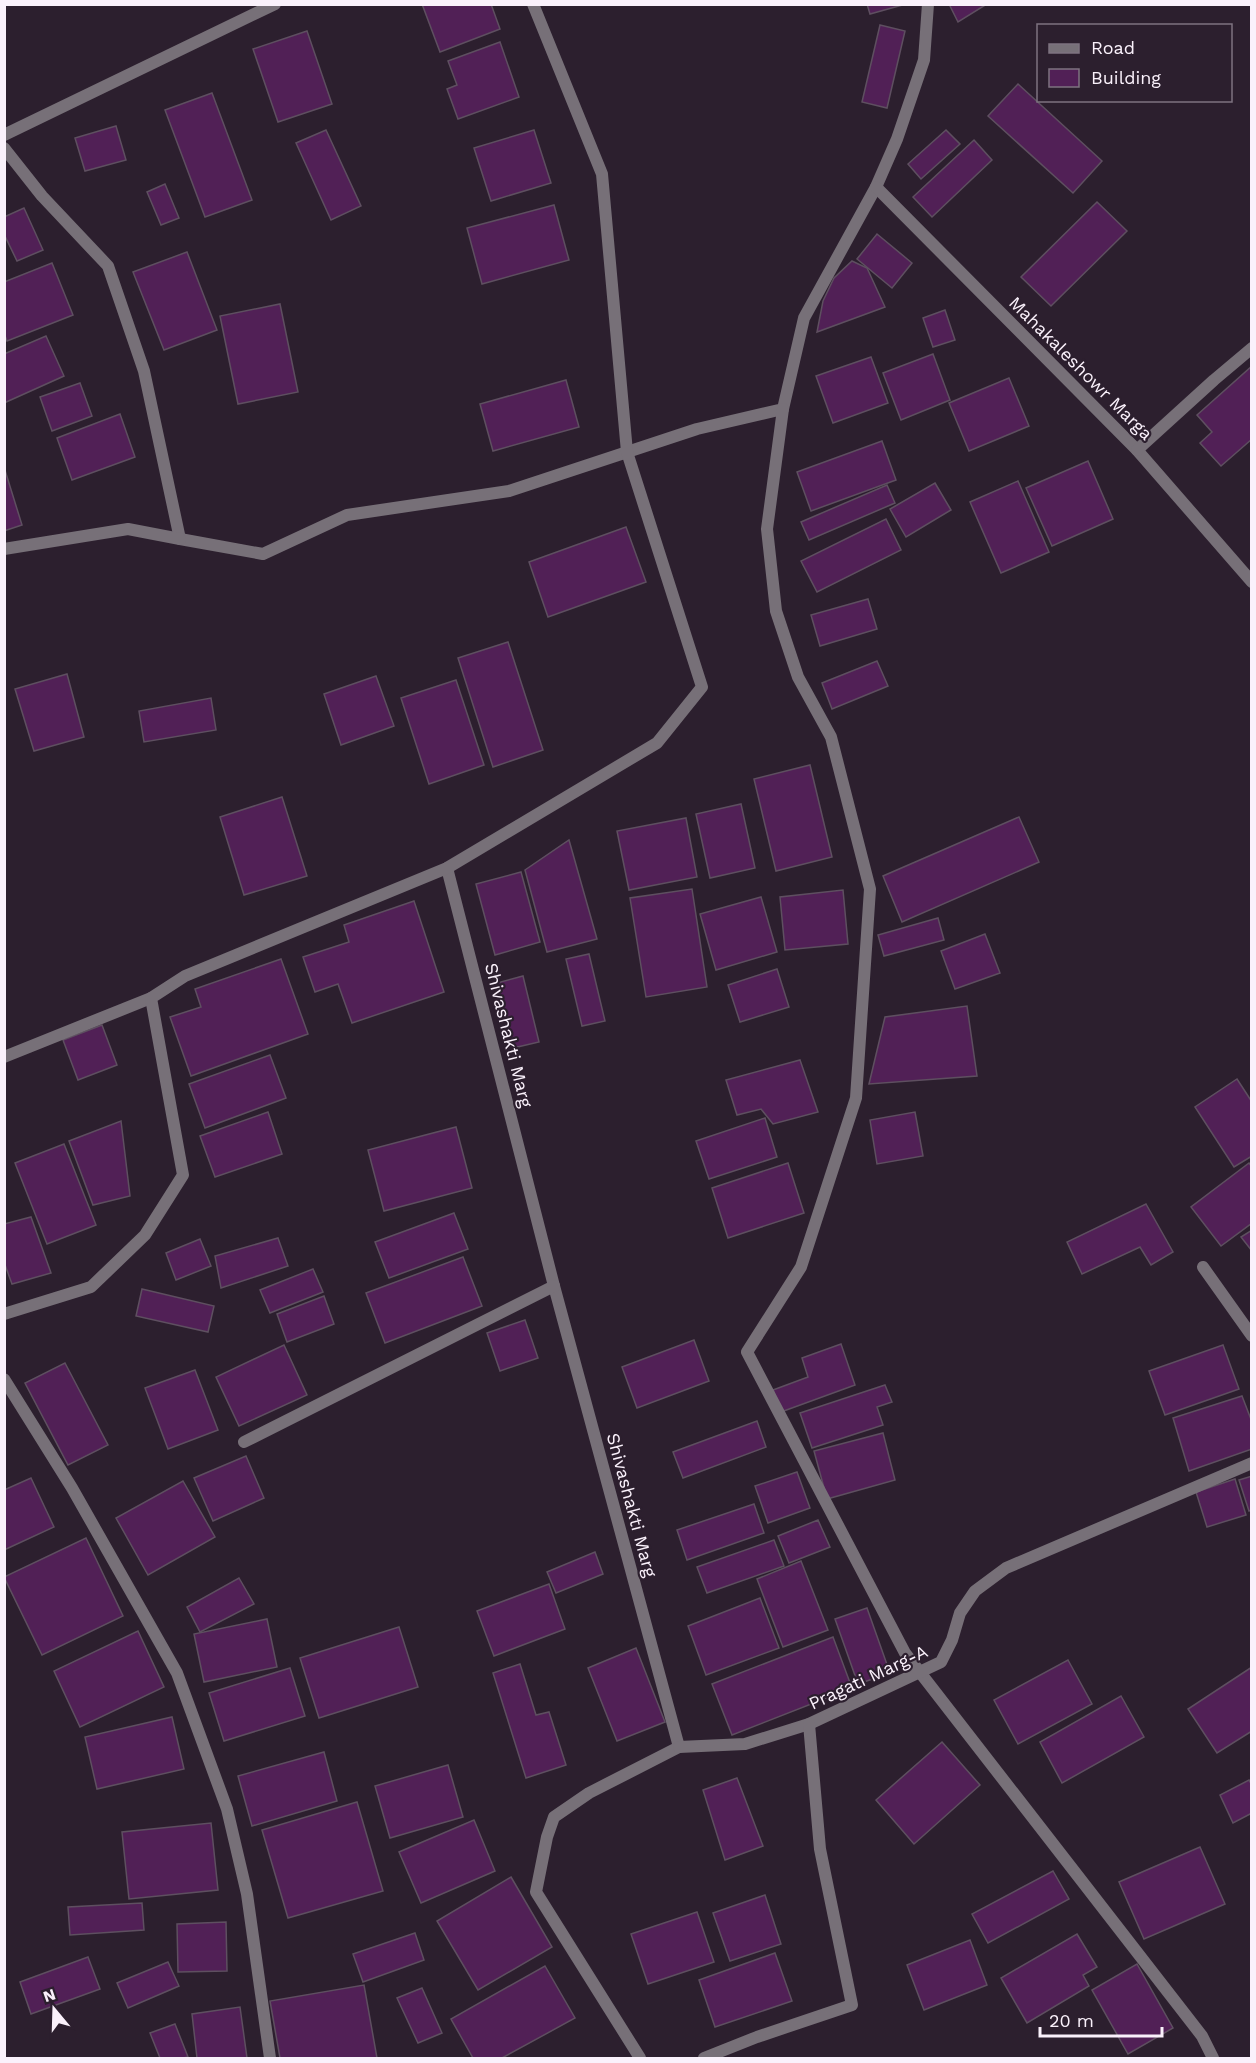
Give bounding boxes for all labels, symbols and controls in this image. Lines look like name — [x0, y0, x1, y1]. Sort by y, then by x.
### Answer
legend — [1037, 24, 1232, 102]
text: Road — [1091, 37, 1135, 58]
text: Building — [1091, 67, 1161, 88]
street label: Mahakaleshowr Marga — [1005, 292, 1157, 444]
street label: Shivashakti Marg — [481, 961, 537, 1110]
street label: Shivashakti Marg — [603, 1431, 661, 1580]
street label: Pragati Marg-A — [805, 1640, 931, 1714]
north arrow — [24, 1979, 84, 2039]
text: N — [41, 1984, 58, 2006]
scale bar — [1040, 2000, 1162, 2038]
text: 20 m — [1049, 2010, 1094, 2031]

